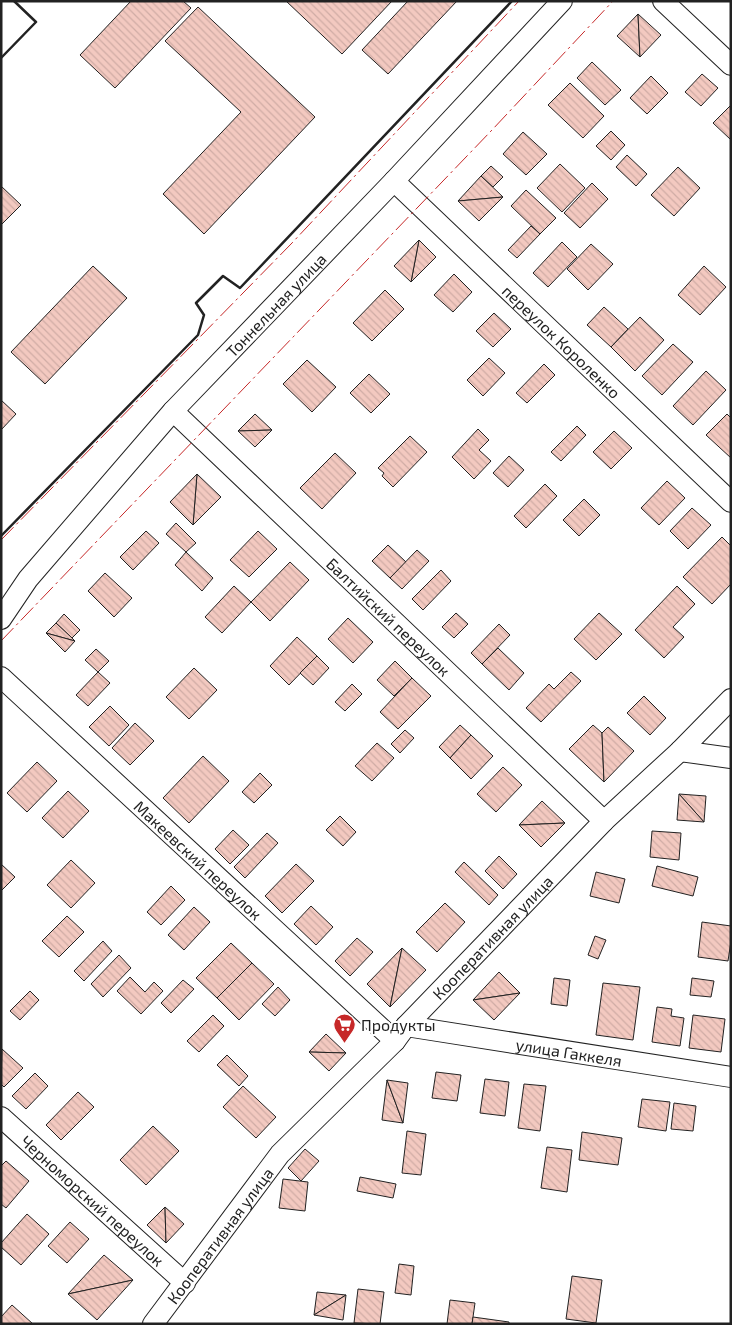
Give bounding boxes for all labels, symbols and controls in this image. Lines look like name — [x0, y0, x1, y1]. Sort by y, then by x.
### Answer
street label: Тоннельная улица — [221, 249, 330, 360]
street label: переулок Короленко — [499, 280, 625, 402]
street label: Балтийский переулок — [323, 553, 455, 680]
street label: Макеевский переулок — [131, 796, 267, 923]
street label: Кооперативная улица — [428, 871, 556, 1003]
supermarket icon: Продукты — [333, 1012, 357, 1043]
place label: Продукты — [361, 1015, 436, 1035]
street label: улица Гаккеля — [515, 1034, 623, 1069]
street label: Черноморский переулок — [18, 1131, 169, 1270]
street label: Кооперативная улица — [162, 1163, 276, 1307]

